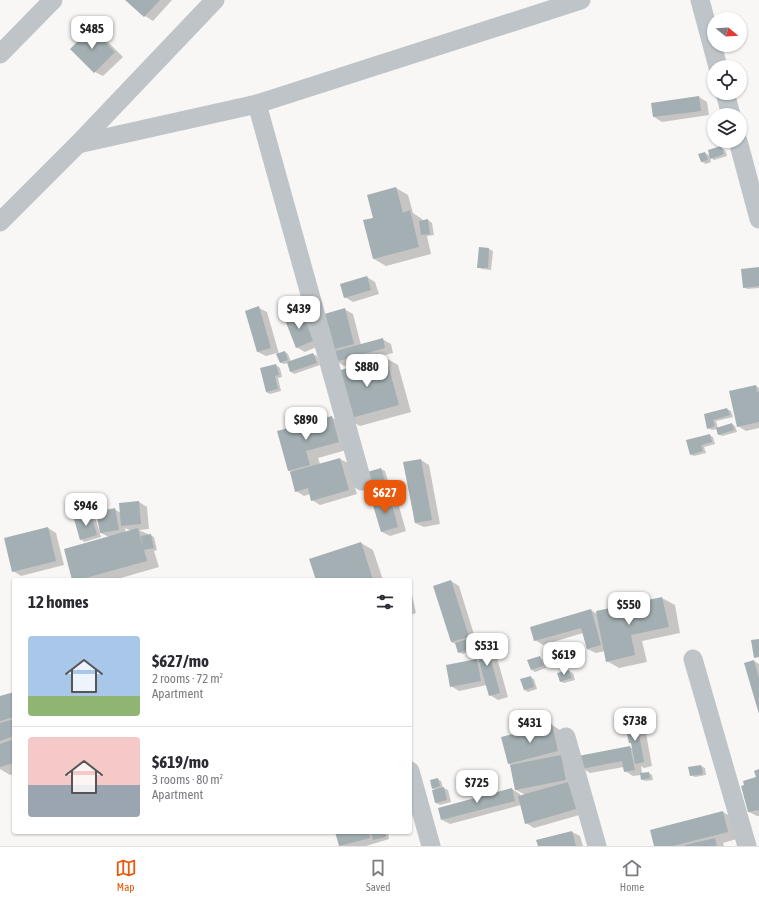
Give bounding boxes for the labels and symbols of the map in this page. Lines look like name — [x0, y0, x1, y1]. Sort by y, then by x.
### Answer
north arrow — [707, 12, 747, 52]
pin: $485 — [68, 16, 116, 50]
pin: $439 — [275, 296, 323, 330]
pin: $880 — [343, 354, 391, 388]
pin: $890 — [282, 407, 330, 441]
pin: $627 — [361, 480, 409, 514]
pin: $946 — [62, 493, 110, 527]
pin: $550 — [605, 592, 653, 626]
pin: $531 — [463, 633, 511, 667]
pin: $619 — [540, 642, 588, 676]
pin: $738 — [611, 708, 659, 742]
pin: $431 — [506, 710, 554, 744]
pin: $725 — [453, 770, 501, 804]

